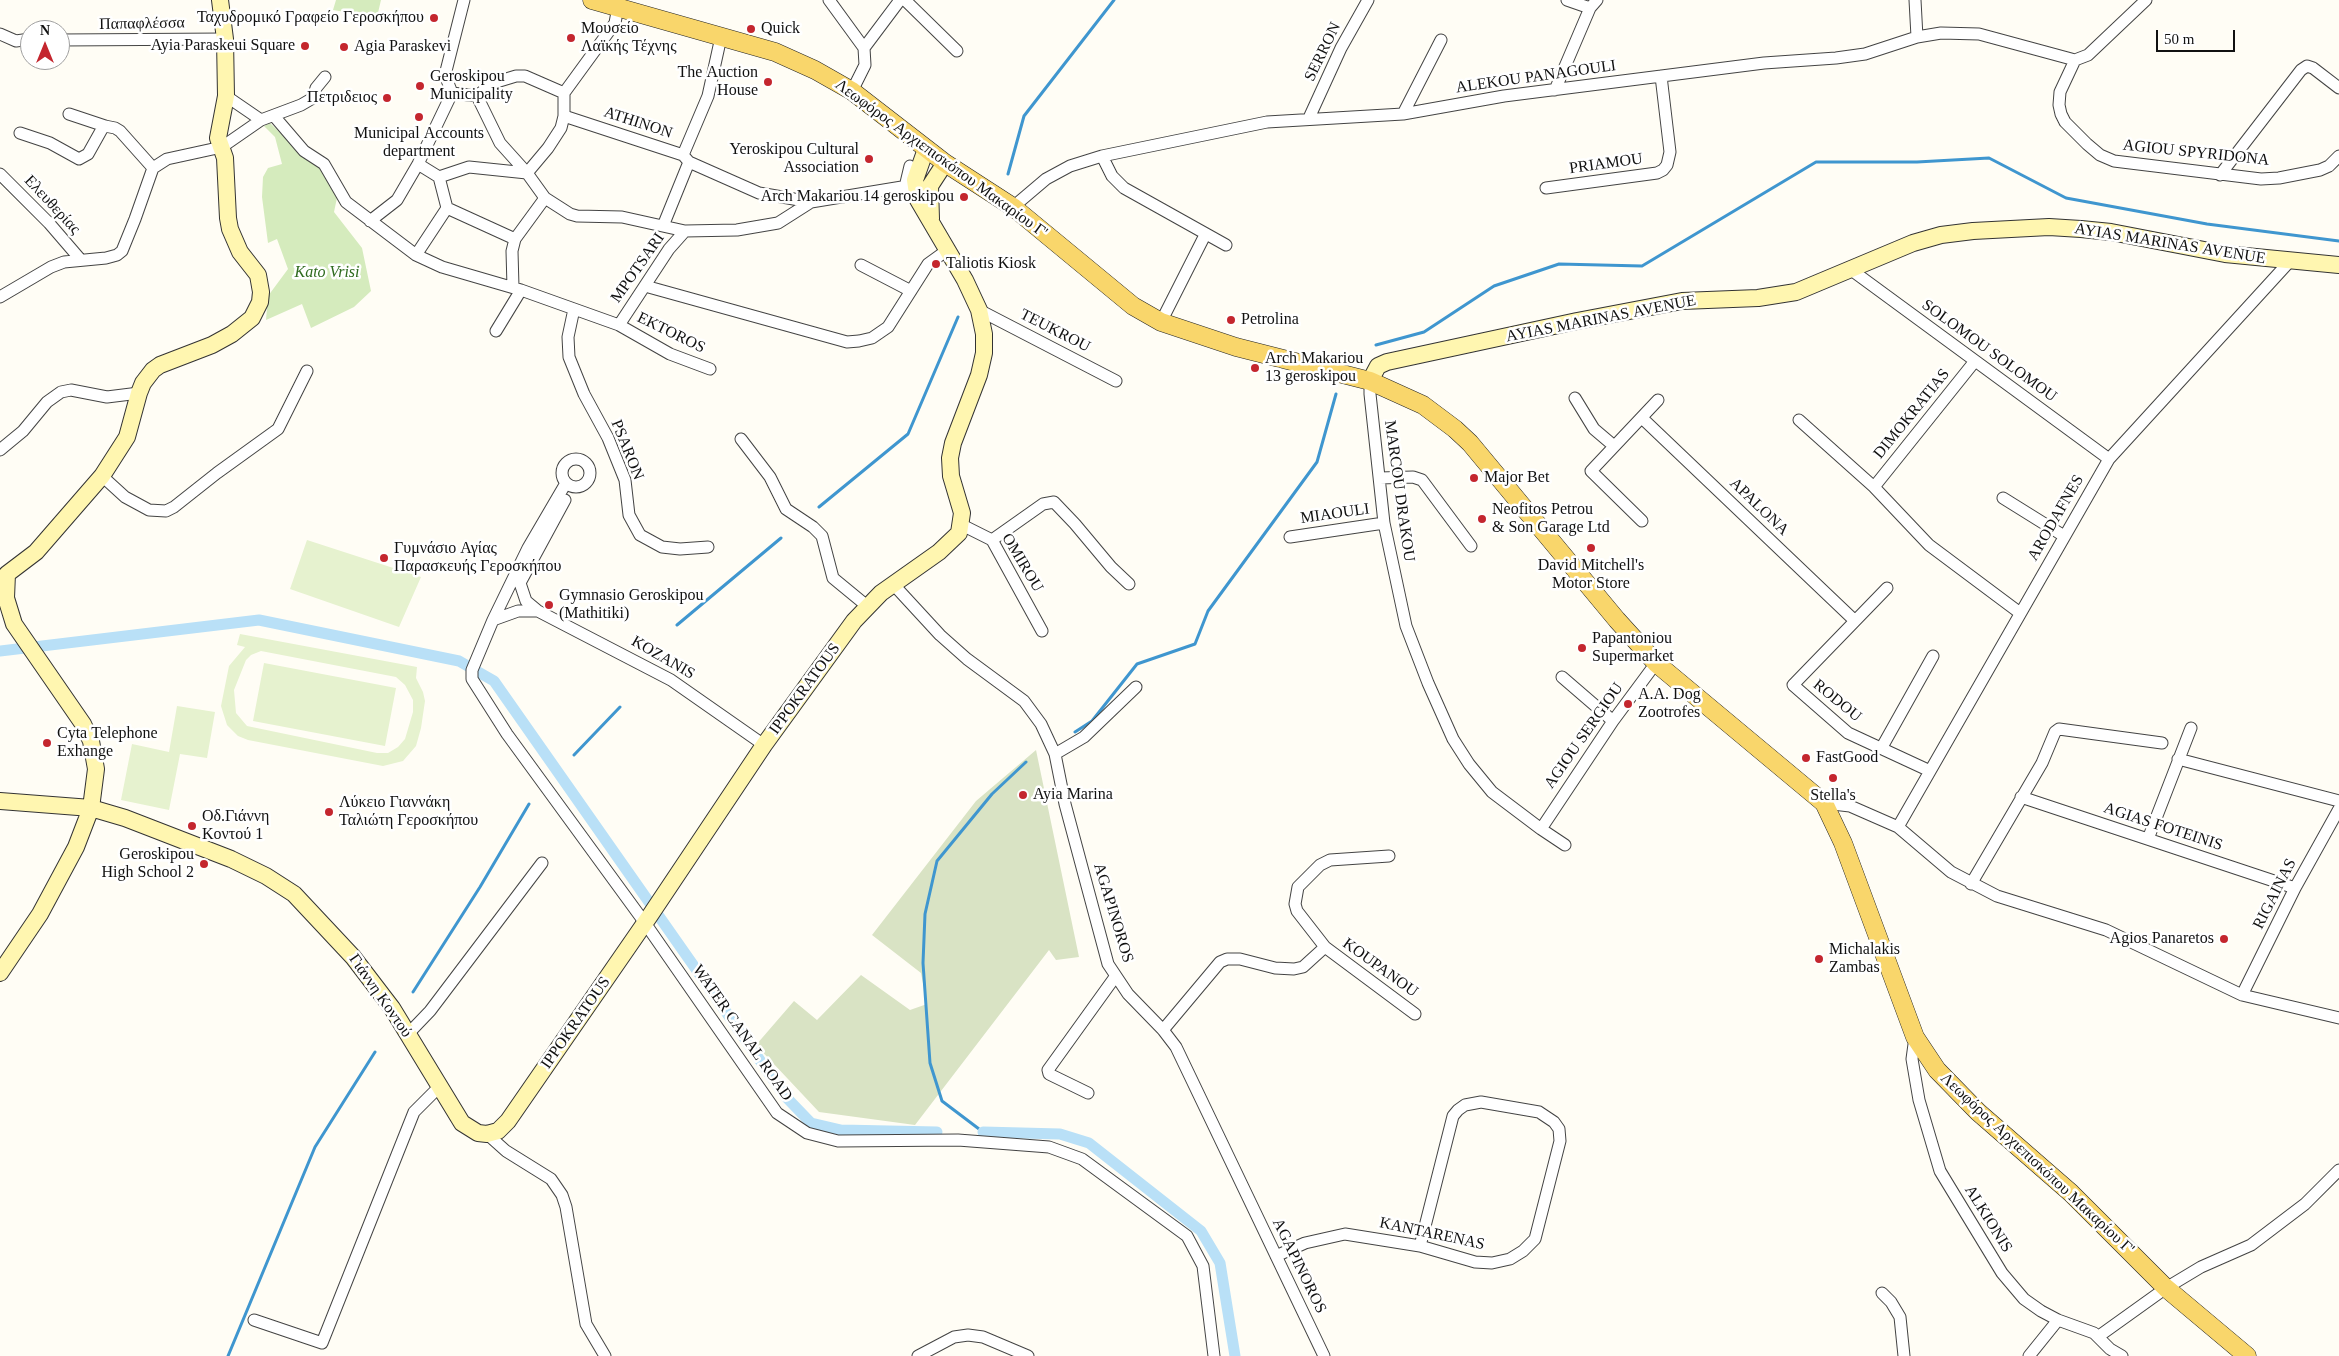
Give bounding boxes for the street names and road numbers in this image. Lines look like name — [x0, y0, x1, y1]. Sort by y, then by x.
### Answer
street label: Παπαφλέσσα — [99, 14, 185, 34]
street label: SERRON — [1301, 19, 1345, 85]
street label: ALEKOU PANAGOULI — [1455, 56, 1617, 98]
street label: Λεωφόρος Αρχιεπισκόπου Μακαρίου Γ' — [831, 75, 1051, 243]
street label: ATHINON — [601, 103, 675, 143]
street label: AGIOU SPYRIDONA — [2122, 136, 2270, 170]
street label: PRIAMOU — [1568, 149, 1644, 179]
street label: Ελευθερίας — [20, 172, 84, 238]
street label: AYIAS MARINAS AVENUE — [2073, 219, 2267, 269]
street label: MPOTSARI — [607, 229, 669, 307]
street label: AYIAS MARINAS AVENUE — [1504, 291, 1698, 347]
street label: SOLOMOU SOLOMOU — [1918, 296, 2060, 406]
street label: TEUKROU — [1017, 305, 1093, 357]
street label: EKTOROS — [634, 308, 708, 358]
street label: DIMOKRATIAS — [1870, 365, 1954, 463]
street label: PSARON — [606, 417, 648, 483]
street label: MARCOU DRAKOU — [1380, 419, 1418, 563]
street label: ARODAFNES — [2024, 472, 2088, 564]
street label: APALONA — [1725, 474, 1793, 540]
street label: MIAOULI — [1299, 500, 1371, 528]
street label: OMIROU — [997, 530, 1047, 596]
street label: KOZANIS — [628, 632, 698, 684]
street label: IPPOKRATOUS — [765, 640, 845, 738]
street label: RODOU — [1809, 676, 1865, 726]
street label: AGIOU SERGIOU — [1540, 679, 1628, 793]
street label: AGIAS FOTEINIS — [2101, 799, 2225, 855]
street label: RIGAINAS — [2249, 856, 2301, 932]
street label: AGAPINOROS — [1089, 861, 1137, 965]
street label: KOUPANOU — [1339, 934, 1421, 1002]
street label: Γιάννη Κοντού — [344, 951, 416, 1041]
street label: WATER CANAL ROAD — [688, 961, 796, 1105]
street label: IPPOKRATOUS — [537, 973, 615, 1073]
street label: Λεωφόρος Αρχιεπισκόπου Μακαρίου Γ' — [1936, 1069, 2138, 1259]
street label: ALKIONIS — [1960, 1182, 2016, 1256]
street label: KANTARENAS — [1378, 1213, 1486, 1255]
street label: AGAPINOROS — [1268, 1215, 1330, 1317]

